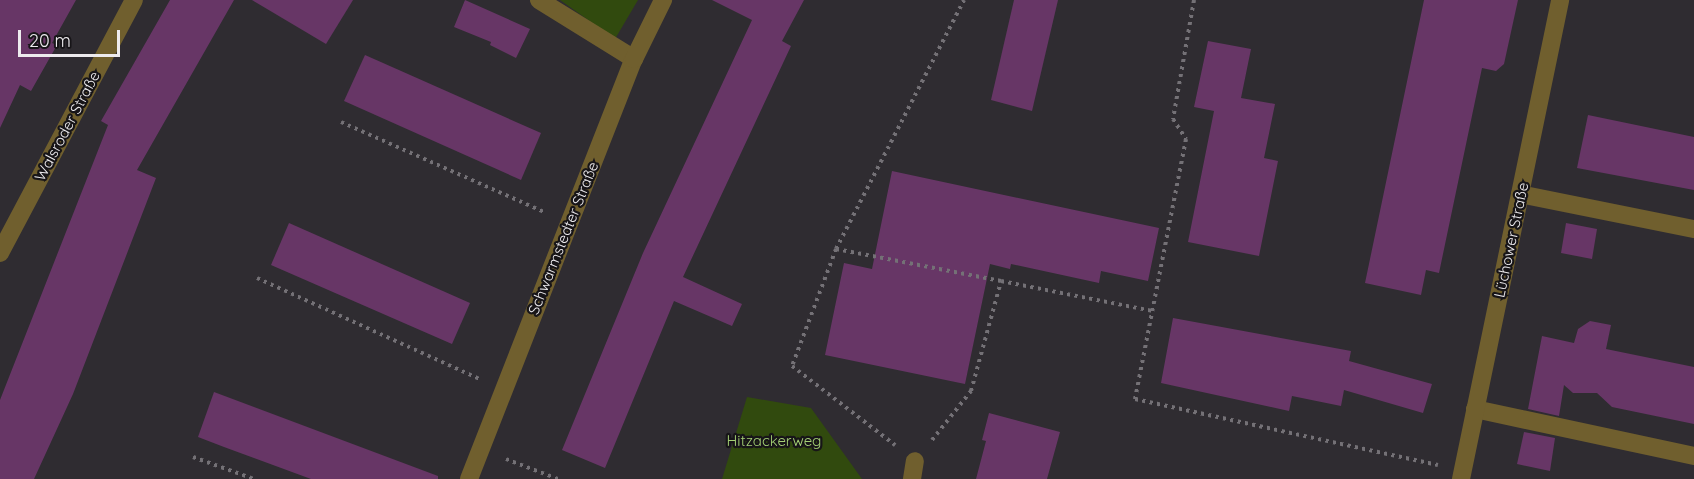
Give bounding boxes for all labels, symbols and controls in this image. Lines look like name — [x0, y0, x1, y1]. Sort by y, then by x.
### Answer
scale bar — [21, 18, 123, 56]
text: 20 m — [29, 29, 71, 52]
street label: Walsroder Straße — [31, 68, 103, 184]
street label: Schwarmstedter Straße — [524, 159, 602, 317]
street label: Lüchower Straße — [1490, 181, 1532, 299]
park label: Hitzackerweg — [727, 432, 821, 450]

